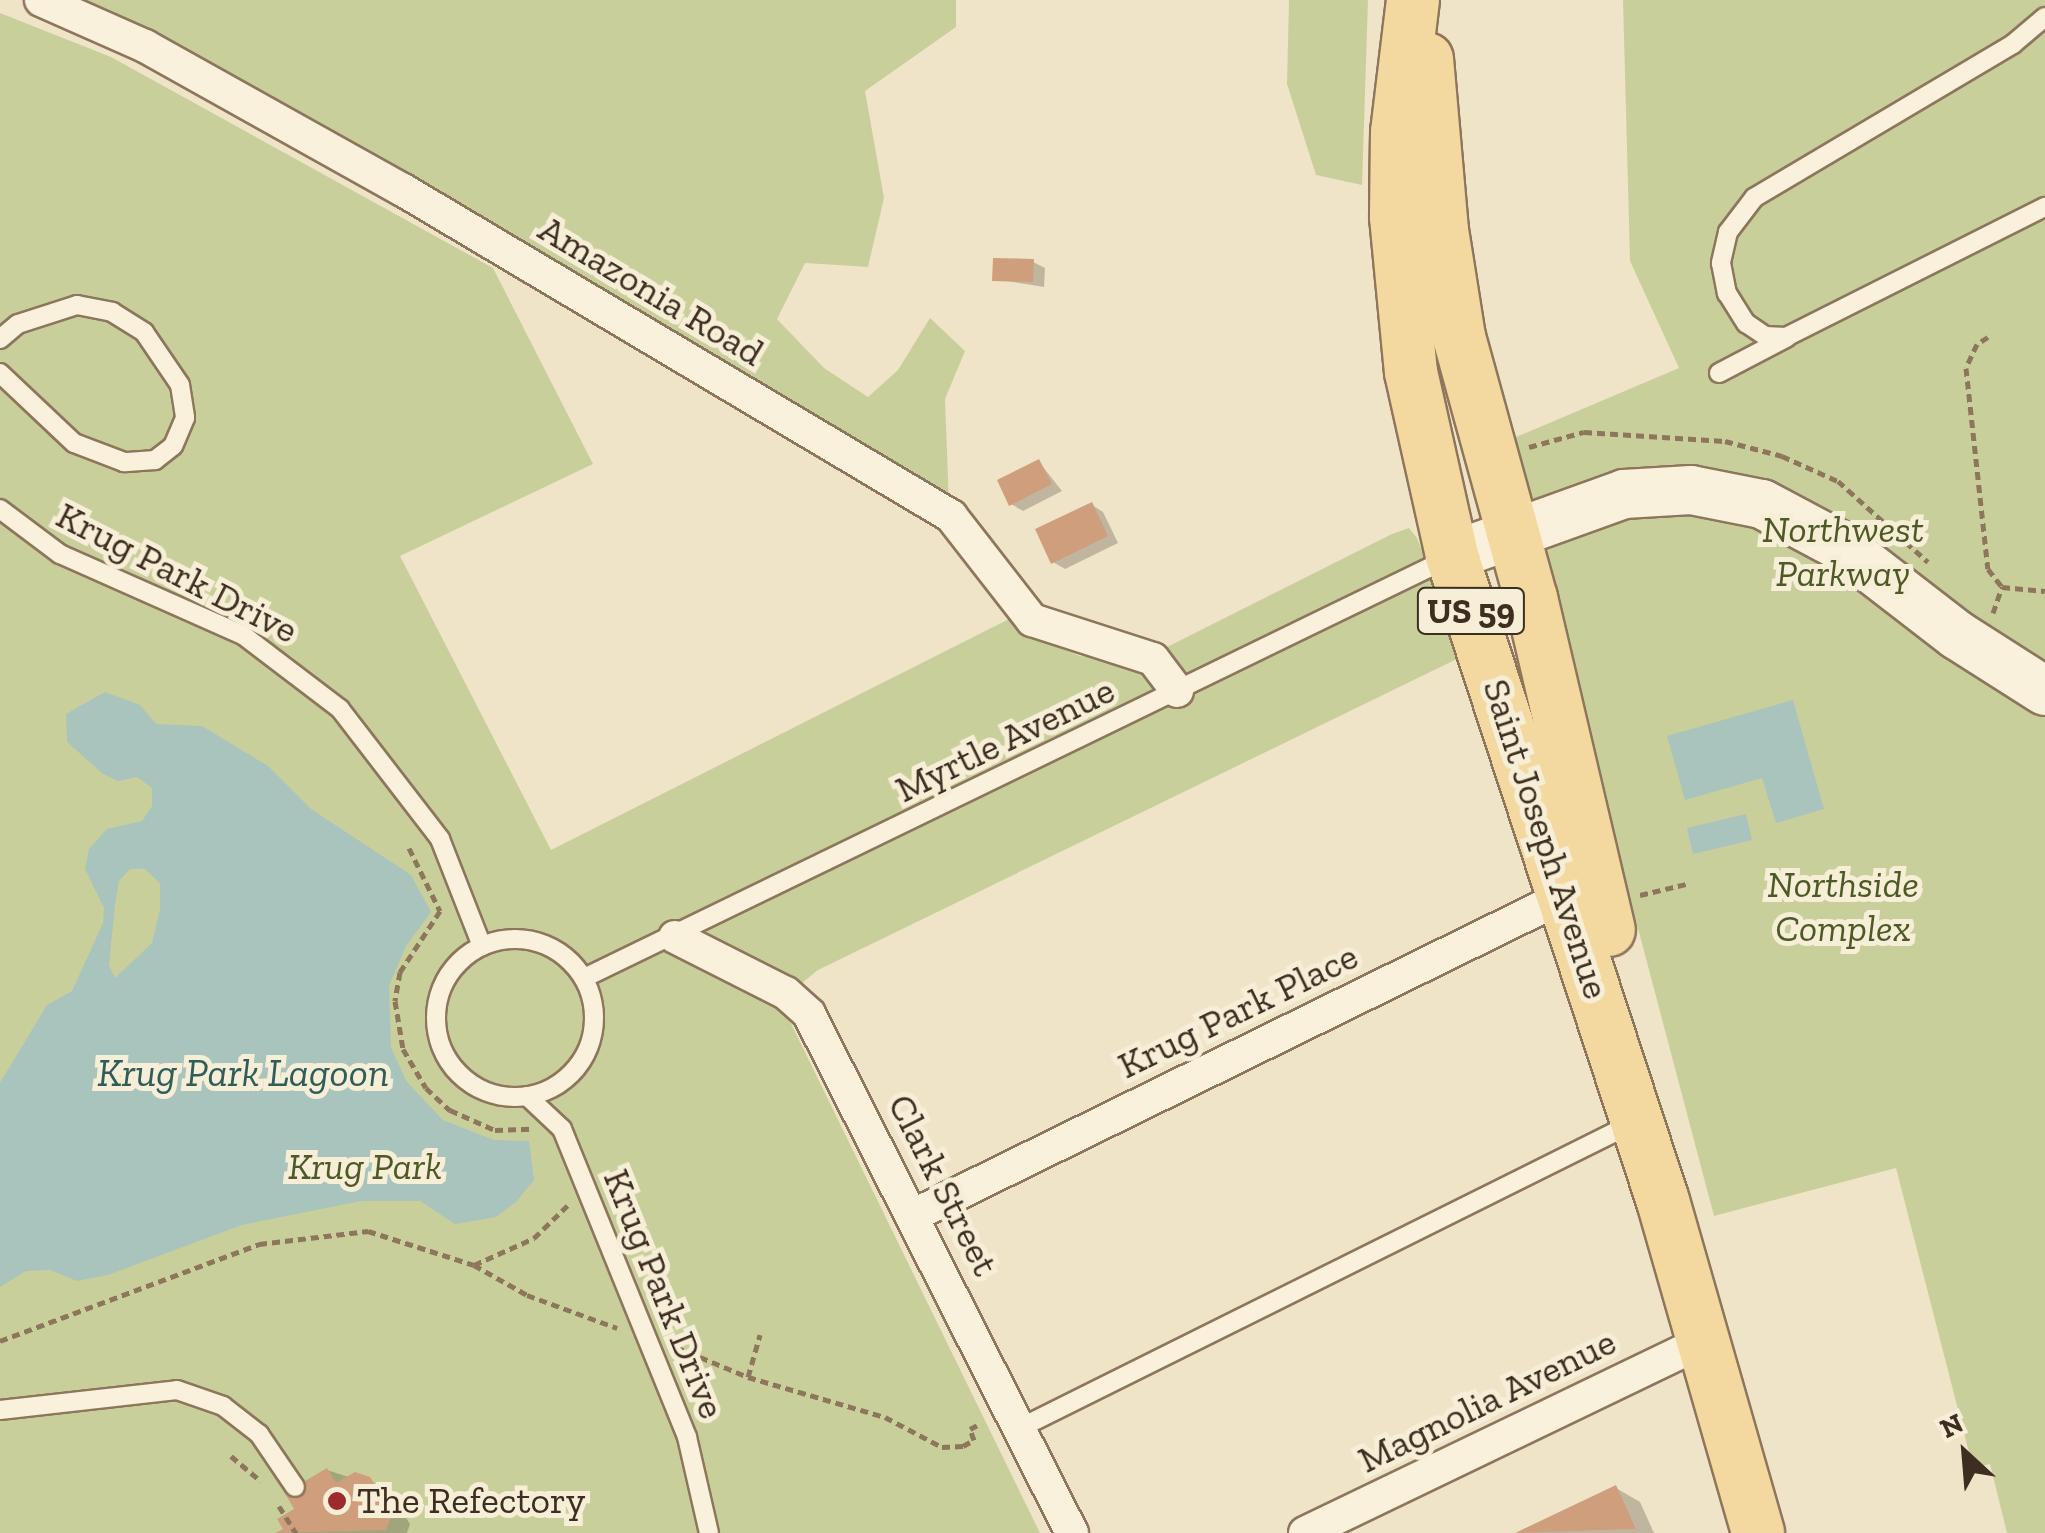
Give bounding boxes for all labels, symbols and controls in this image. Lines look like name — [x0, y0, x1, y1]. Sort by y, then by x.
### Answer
street label: Amazonia Road — [530, 206, 772, 376]
street label: Krug Park Drive — [49, 493, 305, 653]
park label: Northwest Parkway — [1762, 507, 1924, 596]
road number: US 59 — [1416, 581, 1526, 641]
street label: Myrtle Avenue — [888, 667, 1122, 813]
street label: Saint Joseph Avenue — [1473, 673, 1619, 1005]
park label: Northside Complex — [1767, 862, 1919, 952]
street label: Krug Park Place — [1111, 933, 1365, 1089]
water label: Krug Park Lagoon — [97, 1048, 389, 1096]
street label: Clark Street — [878, 1087, 1008, 1283]
park label: Krug Park — [288, 1144, 442, 1190]
street label: Krug Park Drive — [593, 1163, 735, 1425]
street label: Magnolia Avenue — [1350, 1319, 1624, 1483]
north arrow — [1915, 1403, 2015, 1503]
text: N — [1935, 1406, 1968, 1445]
place label: The Refectory — [357, 1478, 585, 1524]
marker: The Refectory — [326, 1490, 348, 1512]

